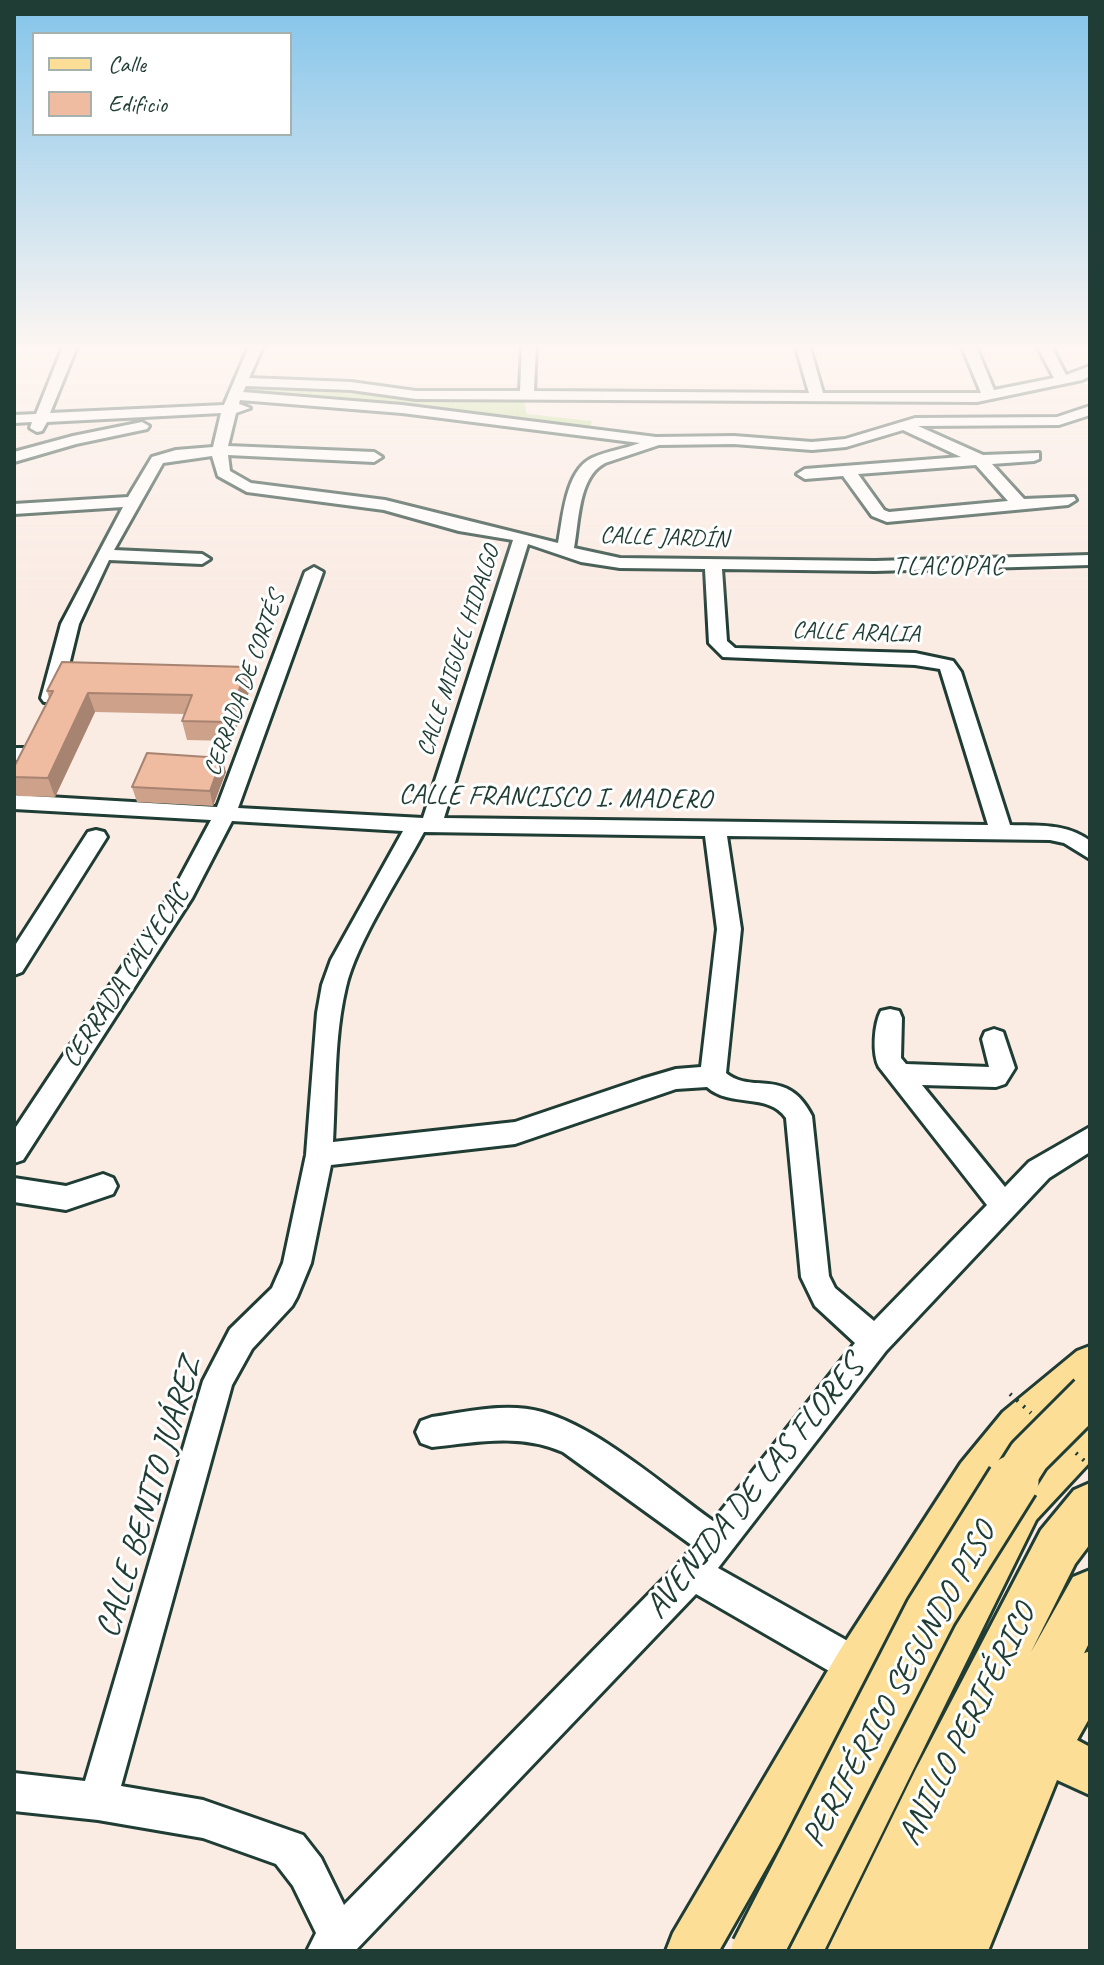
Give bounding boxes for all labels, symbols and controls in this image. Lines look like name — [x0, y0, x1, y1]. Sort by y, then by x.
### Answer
legend — [32, 32, 292, 136]
text: Calle — [108, 49, 146, 79]
text: Edificio — [108, 89, 167, 119]
street label: CALLE JARDÍN — [599, 521, 729, 555]
street label: CALLE MIGUEL HIDALGO — [411, 542, 507, 760]
district label: TLACOPAC — [892, 551, 1006, 583]
street label: CERRADA DE CORTÉS — [198, 588, 292, 780]
street label: CALLE ARALIA — [792, 616, 920, 650]
street label: CALLE FRANCISCO I. MADERO — [398, 778, 712, 818]
street label: CERRADA CALYECAC — [55, 880, 197, 1074]
street label: AVENIDA DE LAS FLORES — [637, 1349, 873, 1627]
street label: CALLE BENITO JUÁREZ — [88, 1353, 212, 1643]
street label: PERIFÉRICO SEGUNDO PISO — [794, 1516, 1006, 1854]
street label: ANILLO PERIFÉRICO — [890, 1598, 1046, 1852]

